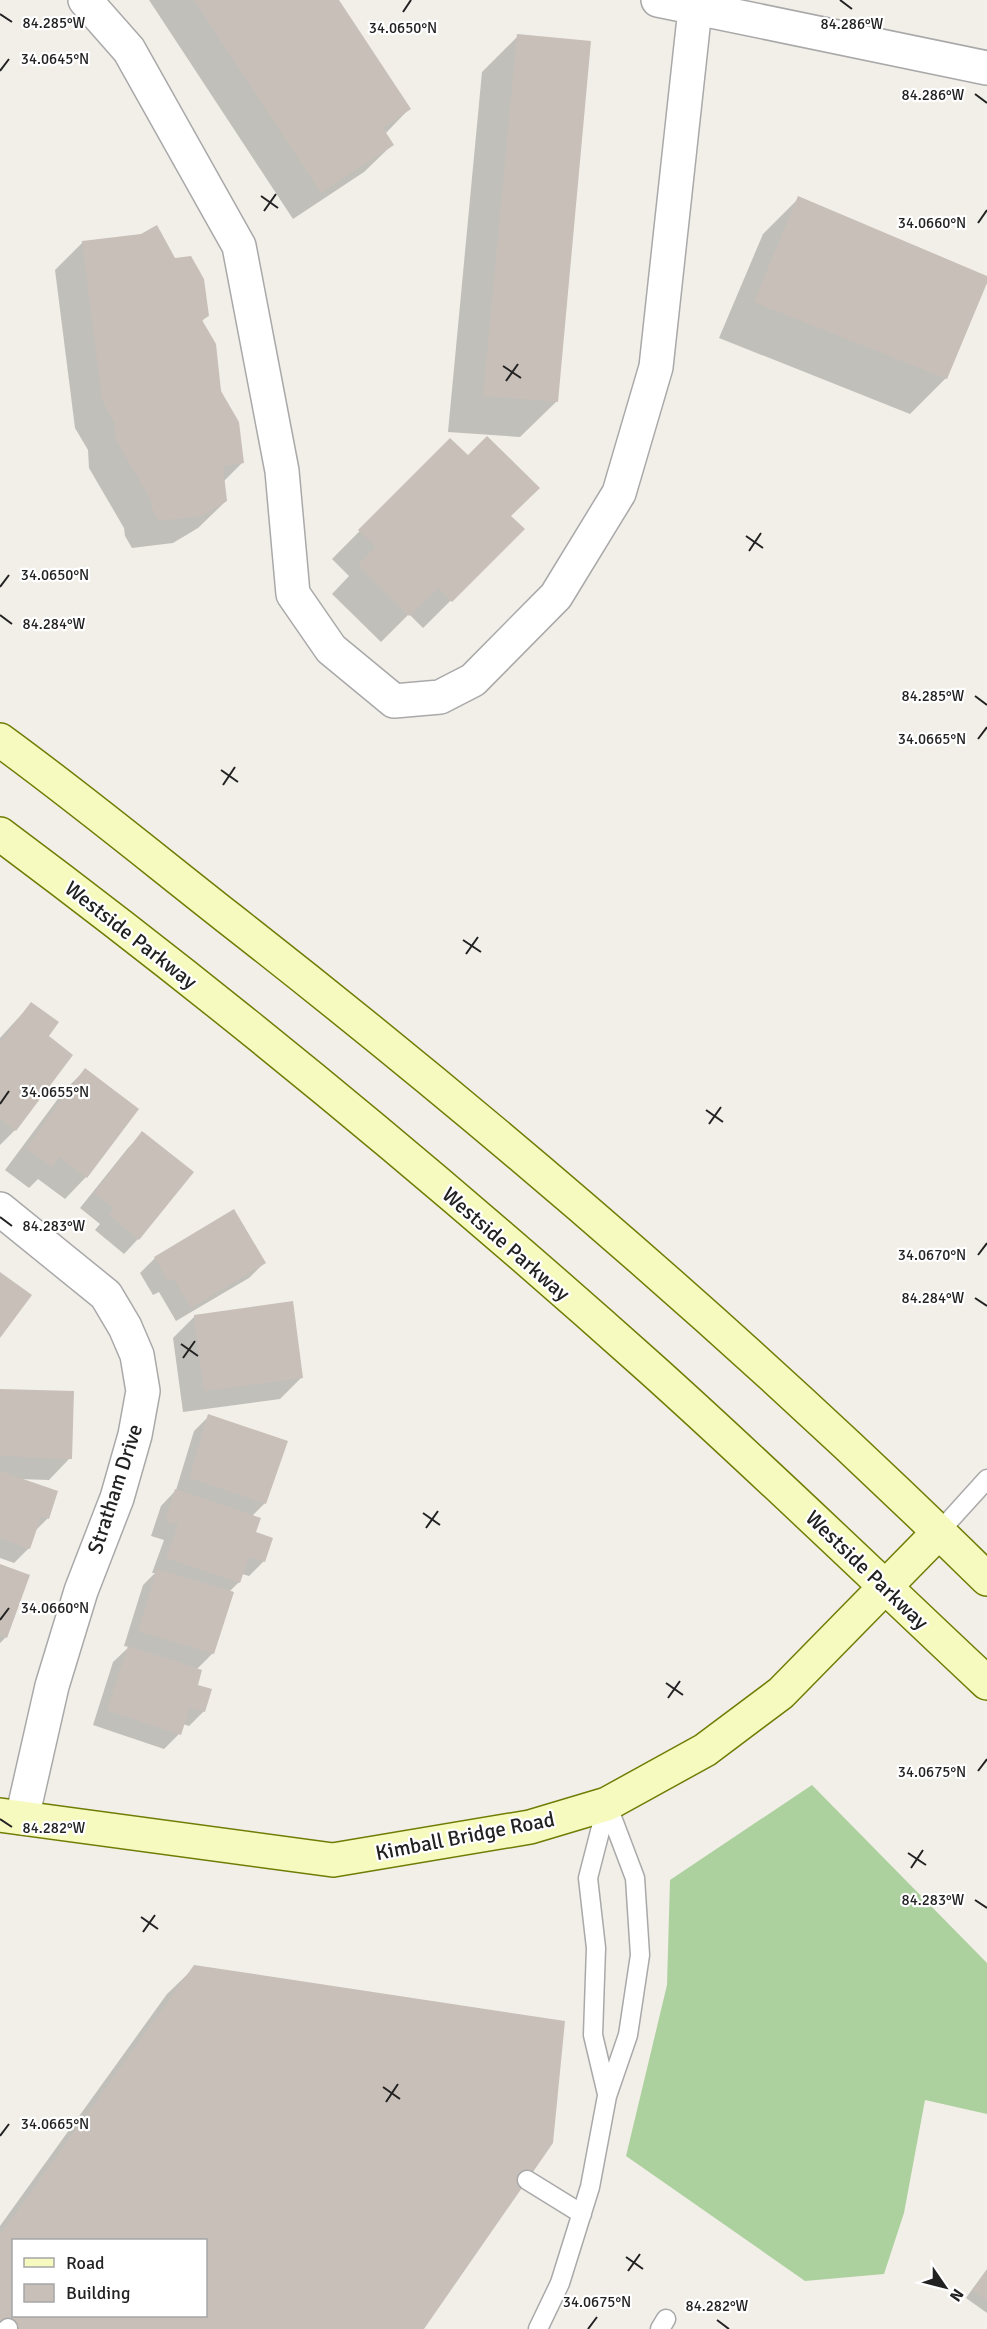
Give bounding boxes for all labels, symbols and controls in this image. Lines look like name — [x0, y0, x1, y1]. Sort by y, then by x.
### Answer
text: 84.285°W — [23, 14, 86, 32]
text: 84.286°W — [821, 15, 884, 33]
text: 34.0650°N — [369, 19, 437, 37]
text: 34.0645°N — [21, 50, 89, 68]
text: 84.286°W — [902, 86, 965, 104]
text: 34.0660°N — [898, 214, 966, 232]
text: 34.0650°N — [21, 566, 89, 584]
text: 84.284°W — [23, 615, 86, 633]
text: 84.285°W — [902, 687, 965, 705]
text: 34.0665°N — [898, 730, 966, 748]
street label: Westside Parkway — [60, 875, 202, 995]
text: 34.0655°N — [21, 1083, 89, 1101]
street label: Westside Parkway — [437, 1181, 575, 1307]
text: 84.283°W — [23, 1217, 86, 1235]
text: 34.0670°N — [898, 1246, 966, 1264]
text: 84.284°W — [902, 1289, 965, 1307]
street label: Stratham Drive — [82, 1421, 148, 1557]
street label: Westside Parkway — [800, 1505, 934, 1635]
text: 34.0660°N — [21, 1599, 89, 1617]
text: 34.0675°N — [898, 1763, 966, 1781]
street label: Kimball Bridge Road — [373, 1806, 557, 1866]
text: 84.282°W — [23, 1819, 86, 1837]
text: 84.283°W — [902, 1891, 965, 1909]
text: 34.0665°N — [21, 2115, 89, 2133]
legend — [12, 2239, 207, 2317]
text: Road — [66, 2252, 105, 2274]
north arrow — [915, 2257, 975, 2317]
text: Building — [66, 2282, 130, 2304]
text: N — [945, 2285, 968, 2305]
text: 34.0675°N — [563, 2293, 631, 2311]
text: 84.282°W — [686, 2297, 749, 2315]

